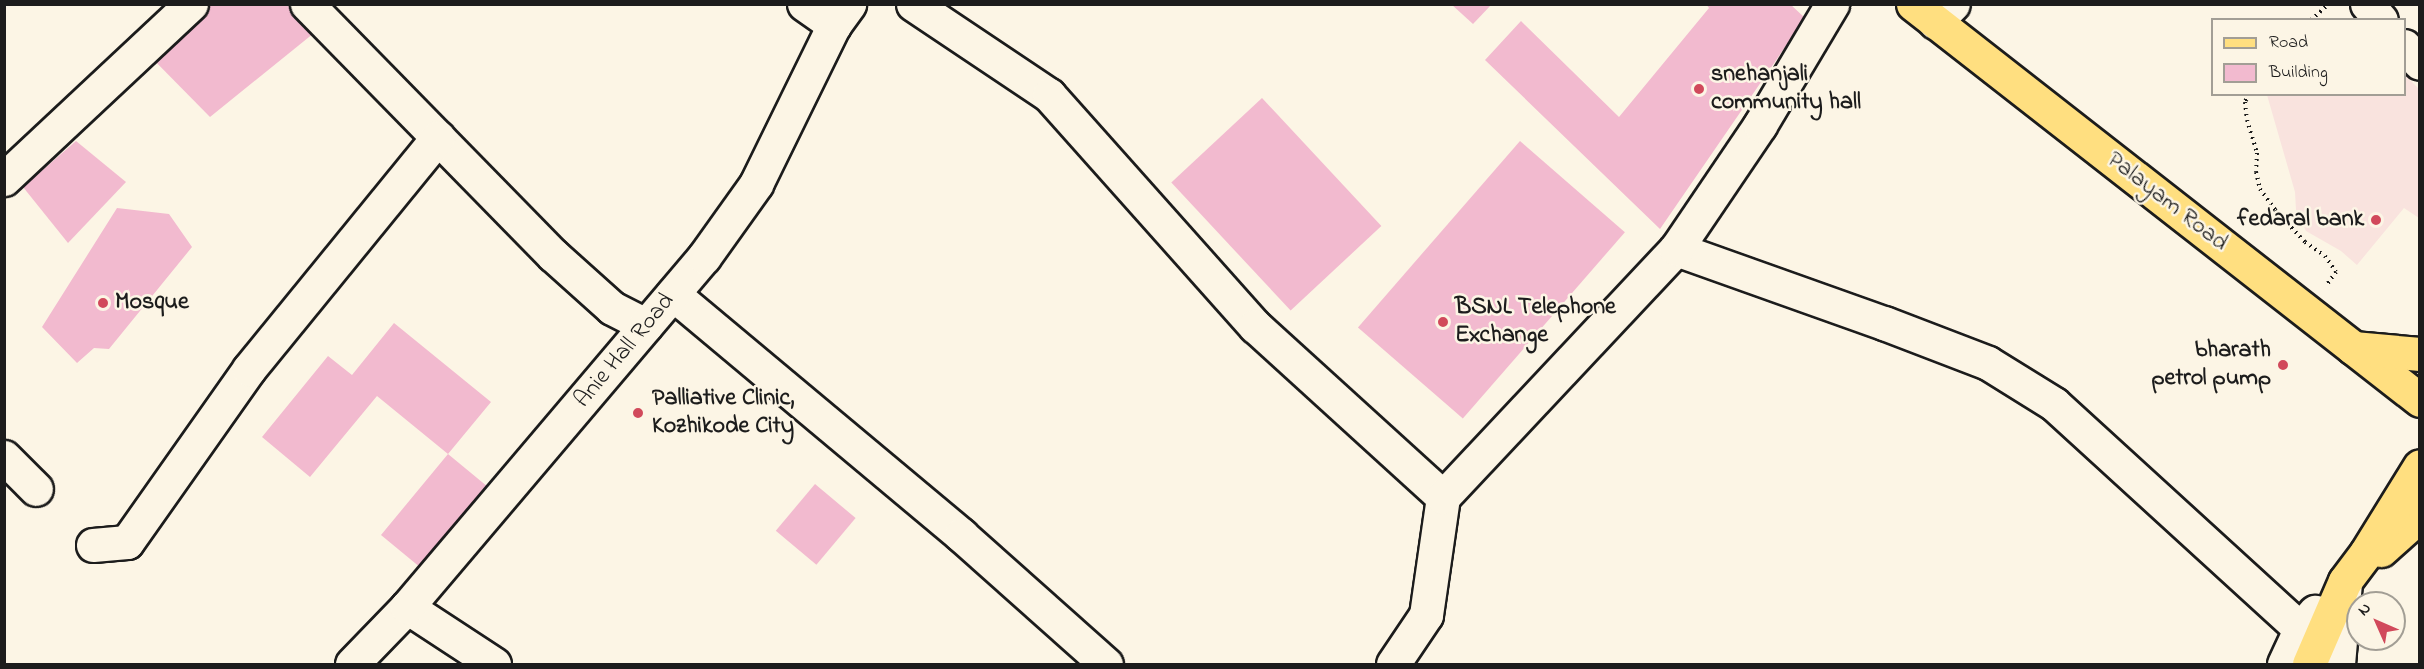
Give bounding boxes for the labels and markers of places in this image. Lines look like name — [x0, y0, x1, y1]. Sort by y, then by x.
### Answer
place label: snehanjali community hall — [1711, 61, 1861, 117]
marker: snehanjali community hall — [1692, 82, 1706, 96]
place label: fedaral bank — [2237, 206, 2364, 234]
marker: fedaral bank — [2369, 213, 2383, 227]
place label: Mosque — [115, 289, 189, 317]
place label: BSNL Telephone Exchange — [1455, 294, 1616, 350]
marker: Mosque — [96, 296, 110, 310]
marker: BSNL Telephone Exchange — [1436, 315, 1450, 329]
place label: bharath petrol pump — [2152, 337, 2271, 393]
marker: bharath petrol pump — [2276, 358, 2290, 372]
place label: Palliative Clinic, Kozhikode City — [652, 385, 794, 441]
marker: Palliative Clinic, Kozhikode City — [629, 404, 647, 422]

